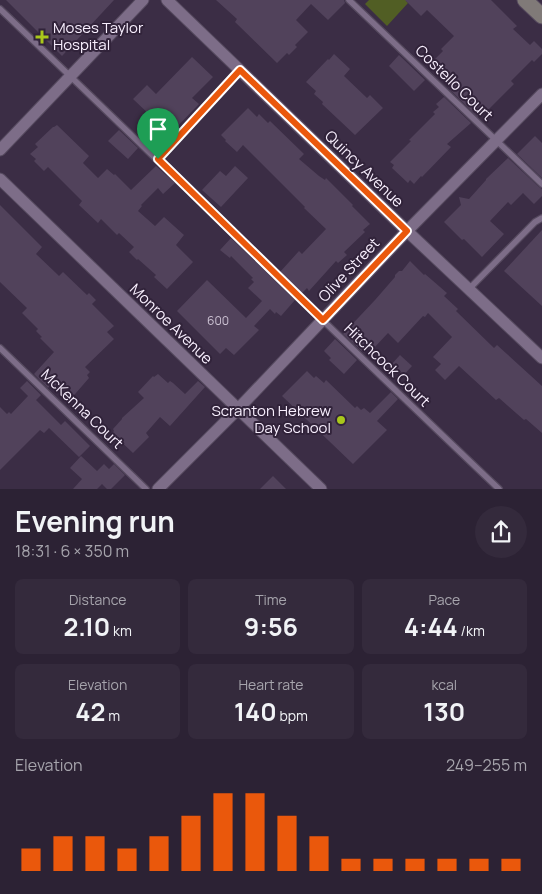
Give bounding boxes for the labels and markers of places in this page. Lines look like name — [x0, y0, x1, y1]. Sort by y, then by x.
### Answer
place label: Moses Taylor Hospital — [53, 17, 144, 55]
marker: Moses Taylor Hospital — [35, 30, 49, 44]
pin — [137, 108, 179, 159]
place label: Scranton Hebrew Day School — [211, 400, 331, 438]
marker: Scranton Hebrew Day School — [335, 414, 347, 426]

